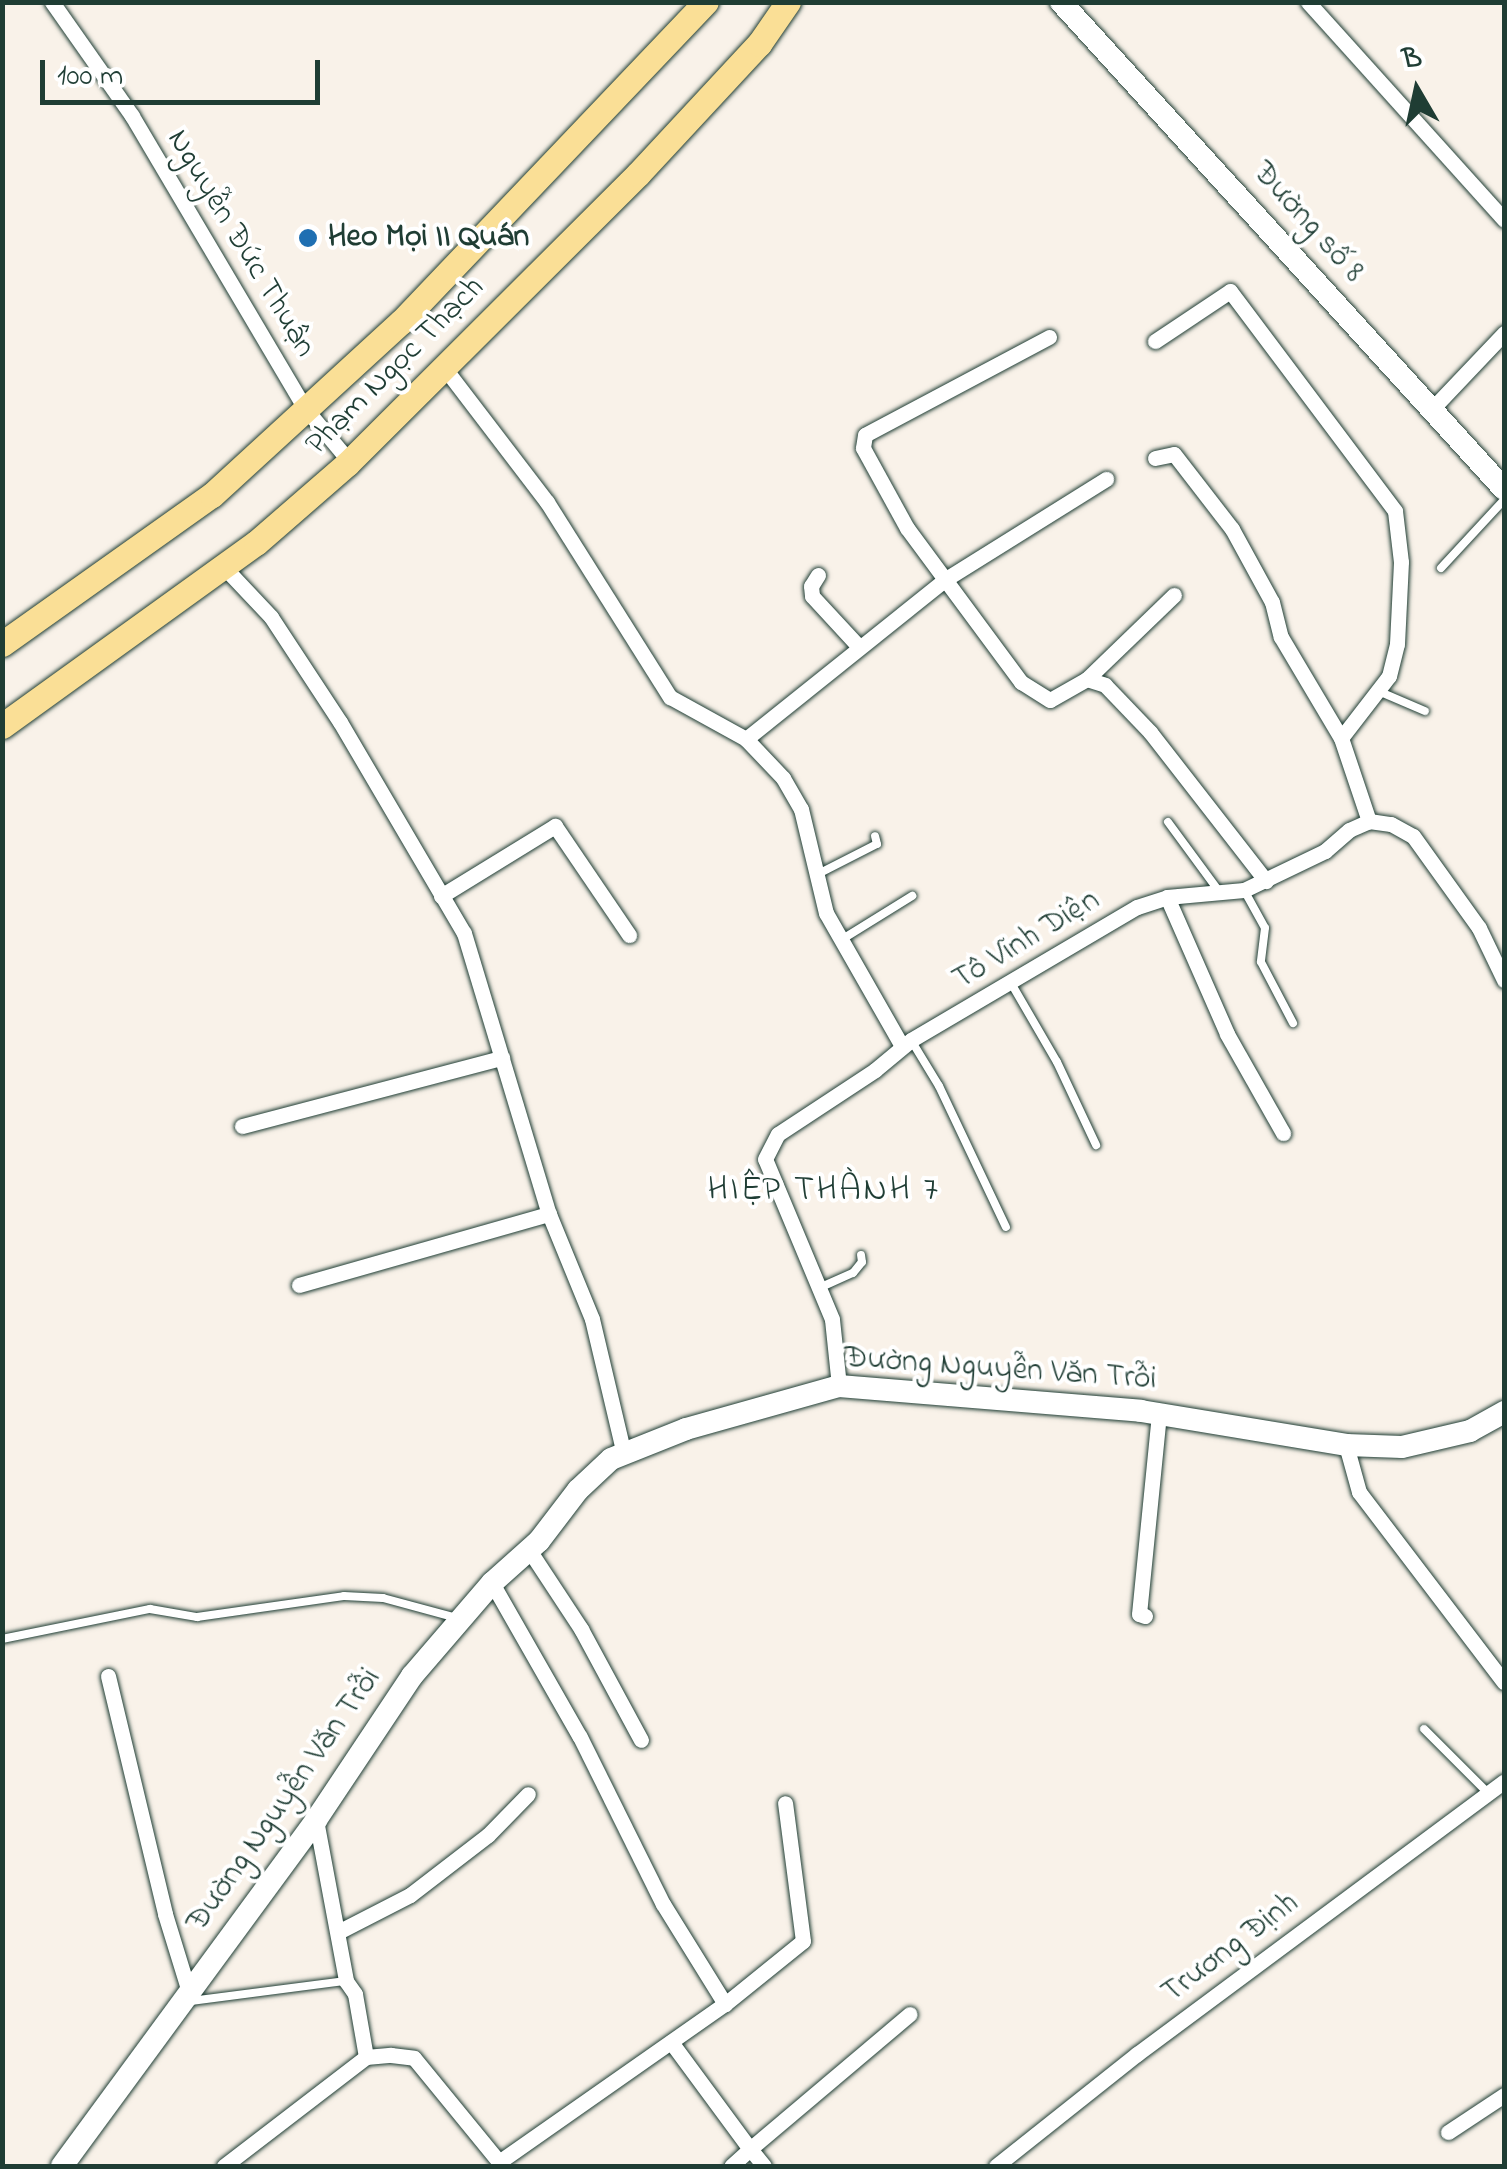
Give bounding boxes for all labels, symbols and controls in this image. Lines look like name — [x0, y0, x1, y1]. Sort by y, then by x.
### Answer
text: B — [1400, 38, 1425, 82]
scale bar — [45, 40, 325, 102]
north arrow — [1367, 40, 1467, 140]
text: 100 m — [57, 55, 123, 99]
street label: Nguyễn Đức Thuận — [157, 123, 323, 365]
street label: Đường số 8 — [1243, 155, 1371, 291]
place label: Heo Mọi II Quán — [328, 219, 529, 257]
marker: Heo Mọi II Quán — [297, 227, 319, 249]
street label: Phạm Ngọc Thạch — [299, 270, 493, 464]
street label: Tô Vĩnh Diện — [947, 882, 1107, 1000]
district label: HIỆP THÀNH 7 — [708, 1170, 940, 1212]
street label: Đường Nguyễn Văn Trỗi — [842, 1340, 1158, 1400]
street label: Đường Nguyễn Văn Trỗi — [179, 1662, 391, 1940]
street label: Trương Định — [1155, 1885, 1307, 2013]

